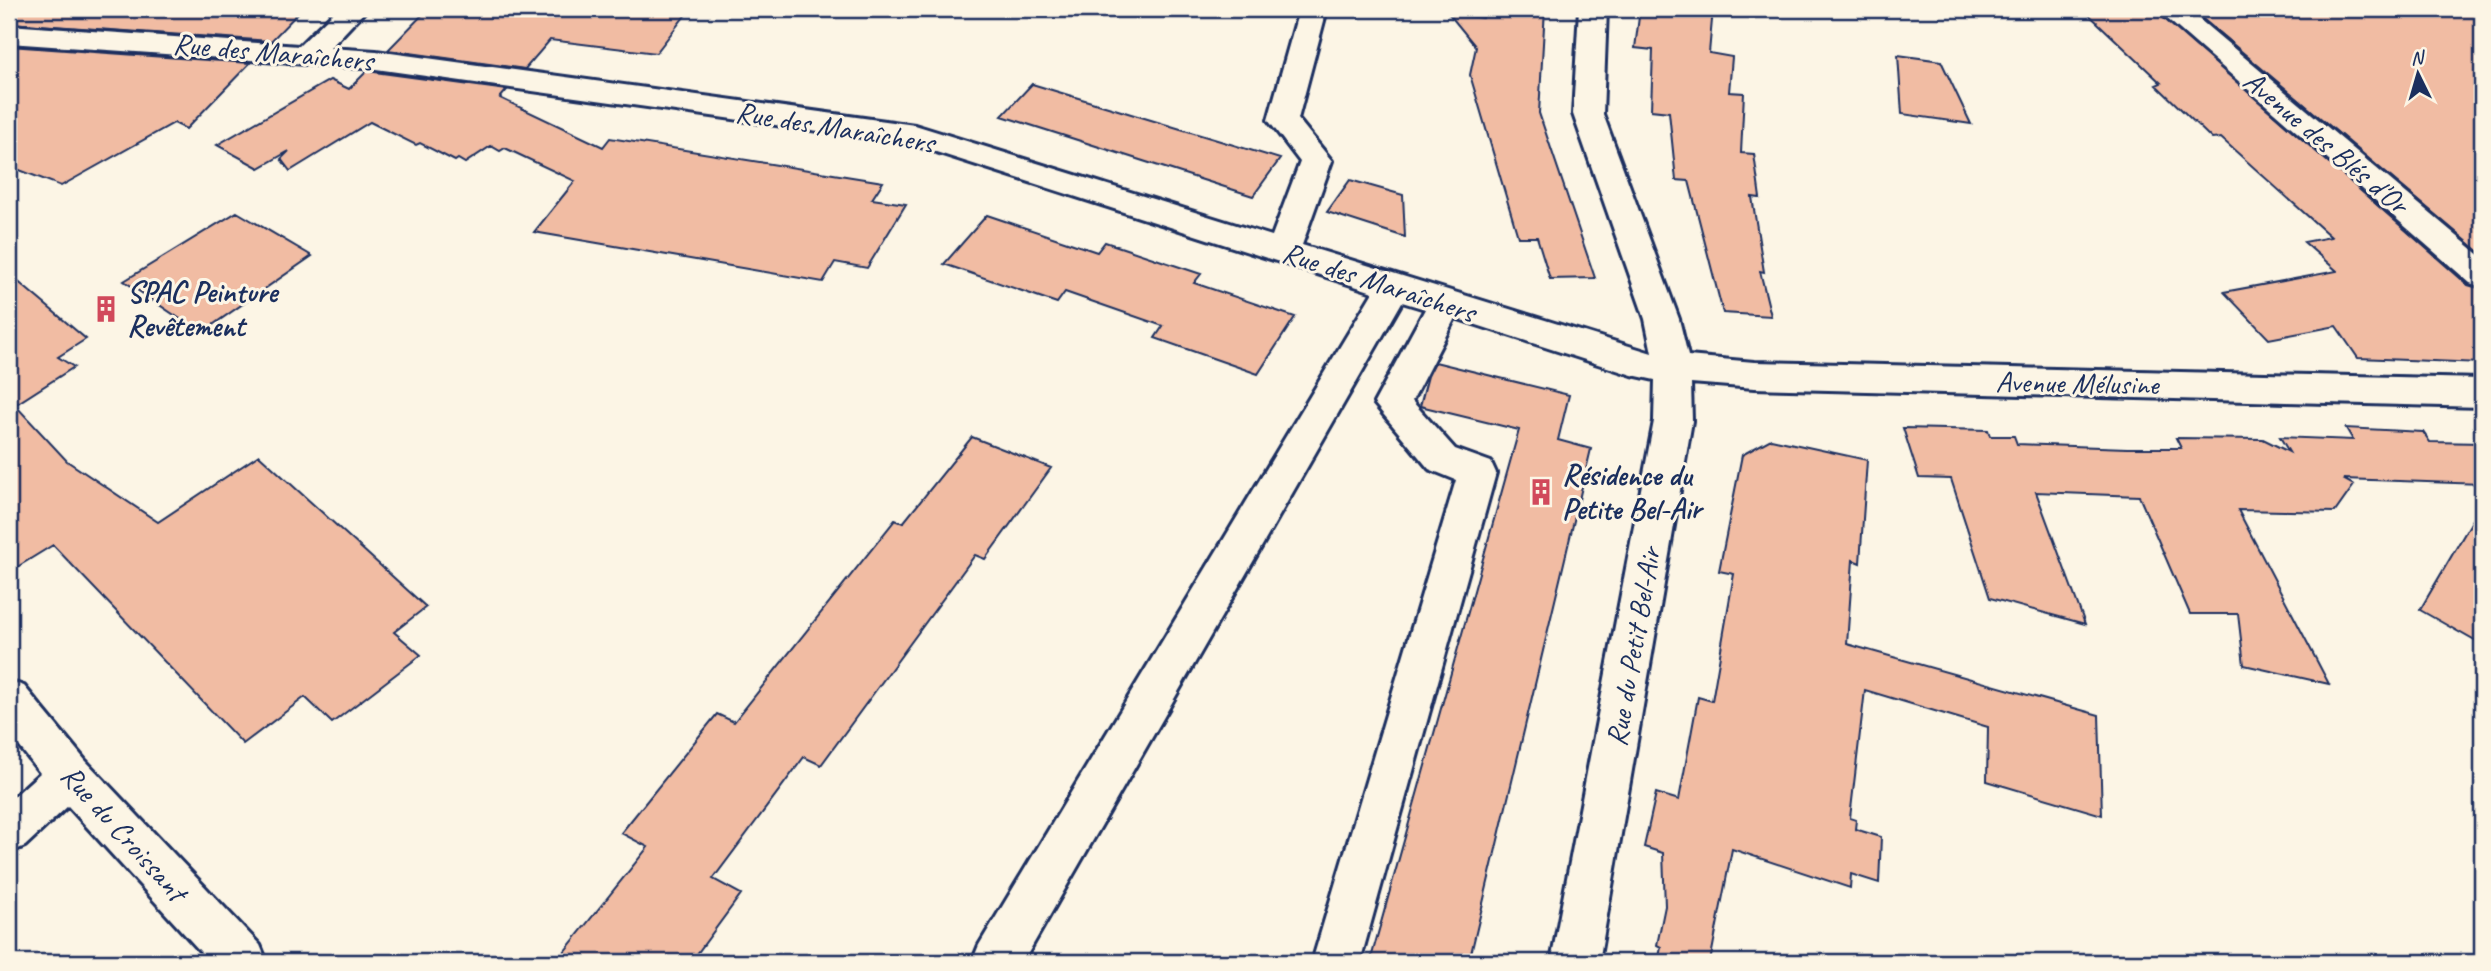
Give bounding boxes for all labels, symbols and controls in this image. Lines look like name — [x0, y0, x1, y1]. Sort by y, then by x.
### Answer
street label: Rue des Maraîchers — [171, 24, 377, 80]
north arrow — [2382, 38, 2452, 108]
text: N — [2410, 45, 2427, 71]
street label: Avenue des Blés d'Or — [2236, 62, 2419, 224]
street label: Rue des Maraîchers — [733, 93, 940, 162]
street label: Rue des Maraîchers — [1278, 233, 1483, 332]
place label: SPAC Peinture Revêtement — [127, 273, 280, 345]
building icon: SPAC Peinture Revêtement — [91, 294, 121, 324]
street label: Avenue Mélusine — [1995, 363, 2161, 403]
place label: Résidence du Petite Bel-Air — [1562, 456, 1705, 528]
building icon: Résidence du Petite Bel-Air — [1526, 477, 1556, 507]
street label: Rue du Petit Bel-Air — [1597, 542, 1670, 749]
street label: Rue du Croissant — [53, 757, 198, 912]

